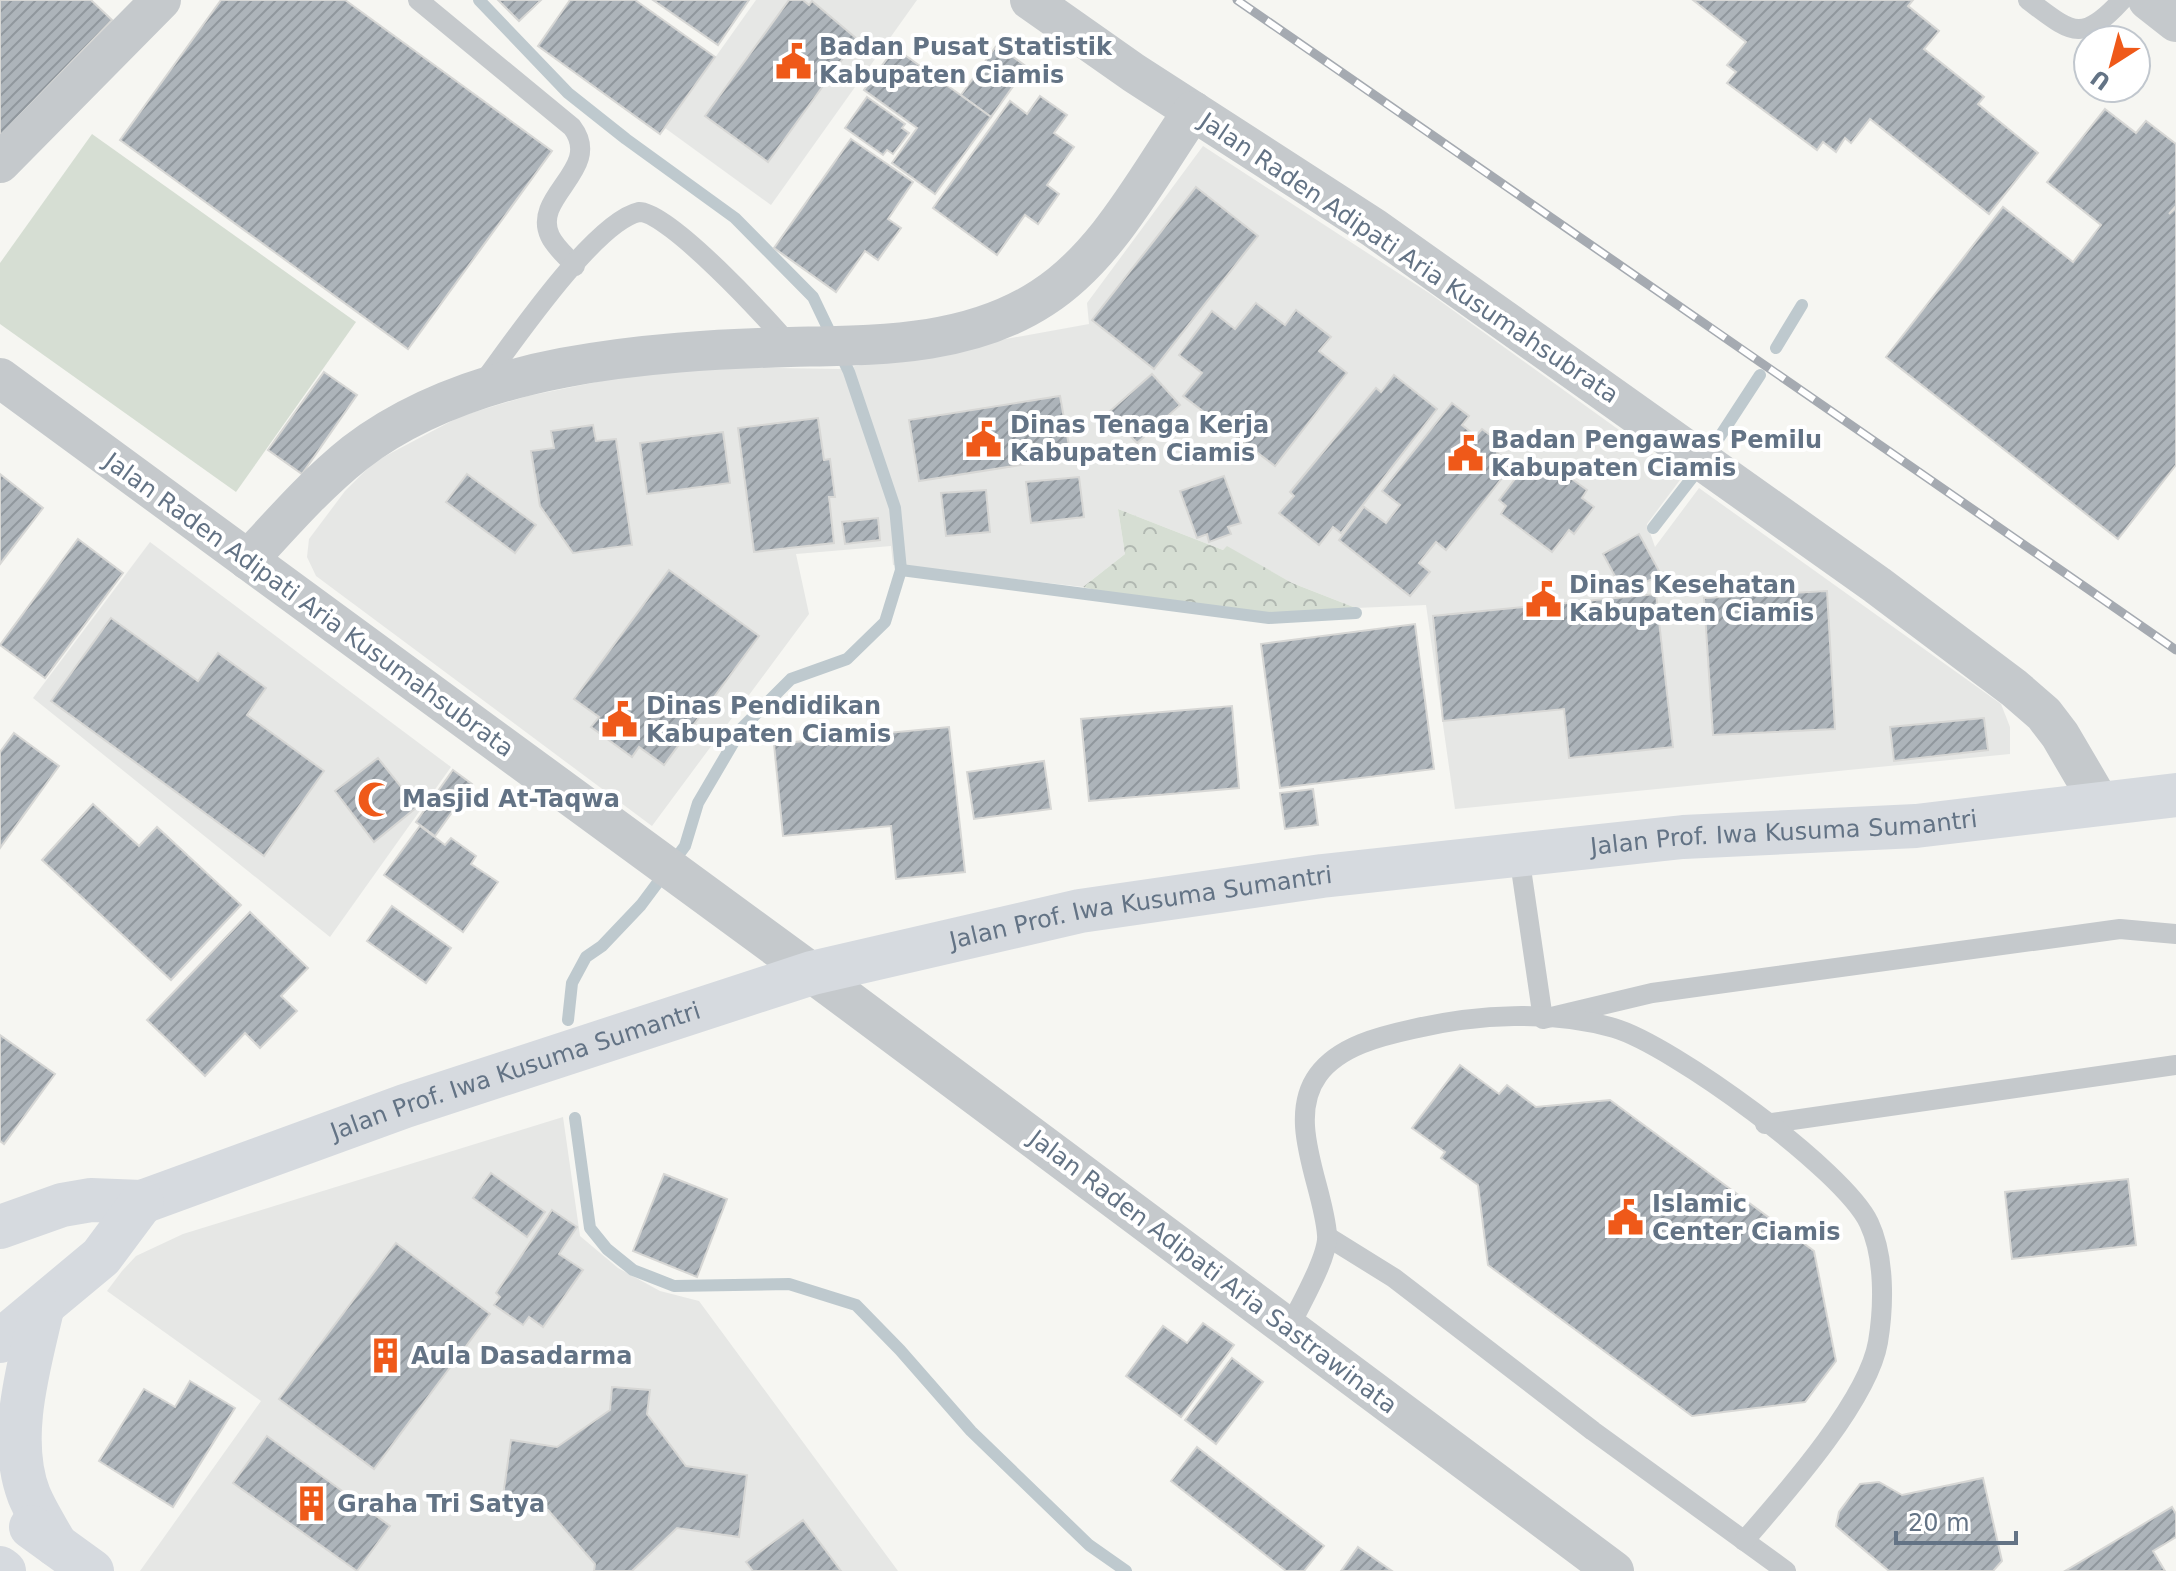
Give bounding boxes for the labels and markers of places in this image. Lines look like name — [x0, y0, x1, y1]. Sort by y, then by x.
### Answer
place label: Badan Pusat Statistik Kabupaten Ciamis — [819, 33, 1113, 89]
public building icon: Badan Pusat Statistik Kabupaten Ciamis — [774, 42, 812, 80]
place label: Dinas Tenaga Kerja Kabupaten Ciamis — [1010, 411, 1269, 467]
public building icon: Dinas Tenaga Kerja Kabupaten Ciamis — [965, 420, 1003, 458]
place label: Badan Pengawas Pemilu Kabupaten Ciamis — [1491, 426, 1822, 482]
public building icon: Badan Pengawas Pemilu Kabupaten Ciamis — [1446, 435, 1484, 473]
place label: Dinas Kesehatan Kabupaten Ciamis — [1569, 571, 1814, 627]
public building icon: Dinas Kesehatan Kabupaten Ciamis — [1524, 580, 1562, 618]
place label: Dinas Pendidikan Kabupaten Ciamis — [646, 692, 891, 748]
public building icon: Dinas Pendidikan Kabupaten Ciamis — [601, 701, 639, 739]
mosque icon: Masjid At-Taqwa — [357, 780, 395, 818]
place label: Masjid At-Taqwa — [402, 785, 620, 813]
place label: Islamic Center Ciamis — [1652, 1190, 1840, 1246]
public building icon: Islamic Center Ciamis — [1607, 1199, 1645, 1237]
building icon: Aula Dasadarma — [366, 1337, 404, 1375]
place label: Aula Dasadarma — [411, 1342, 632, 1370]
building icon: Graha Tri Satya — [292, 1485, 330, 1523]
place label: Graha Tri Satya — [337, 1490, 545, 1518]

